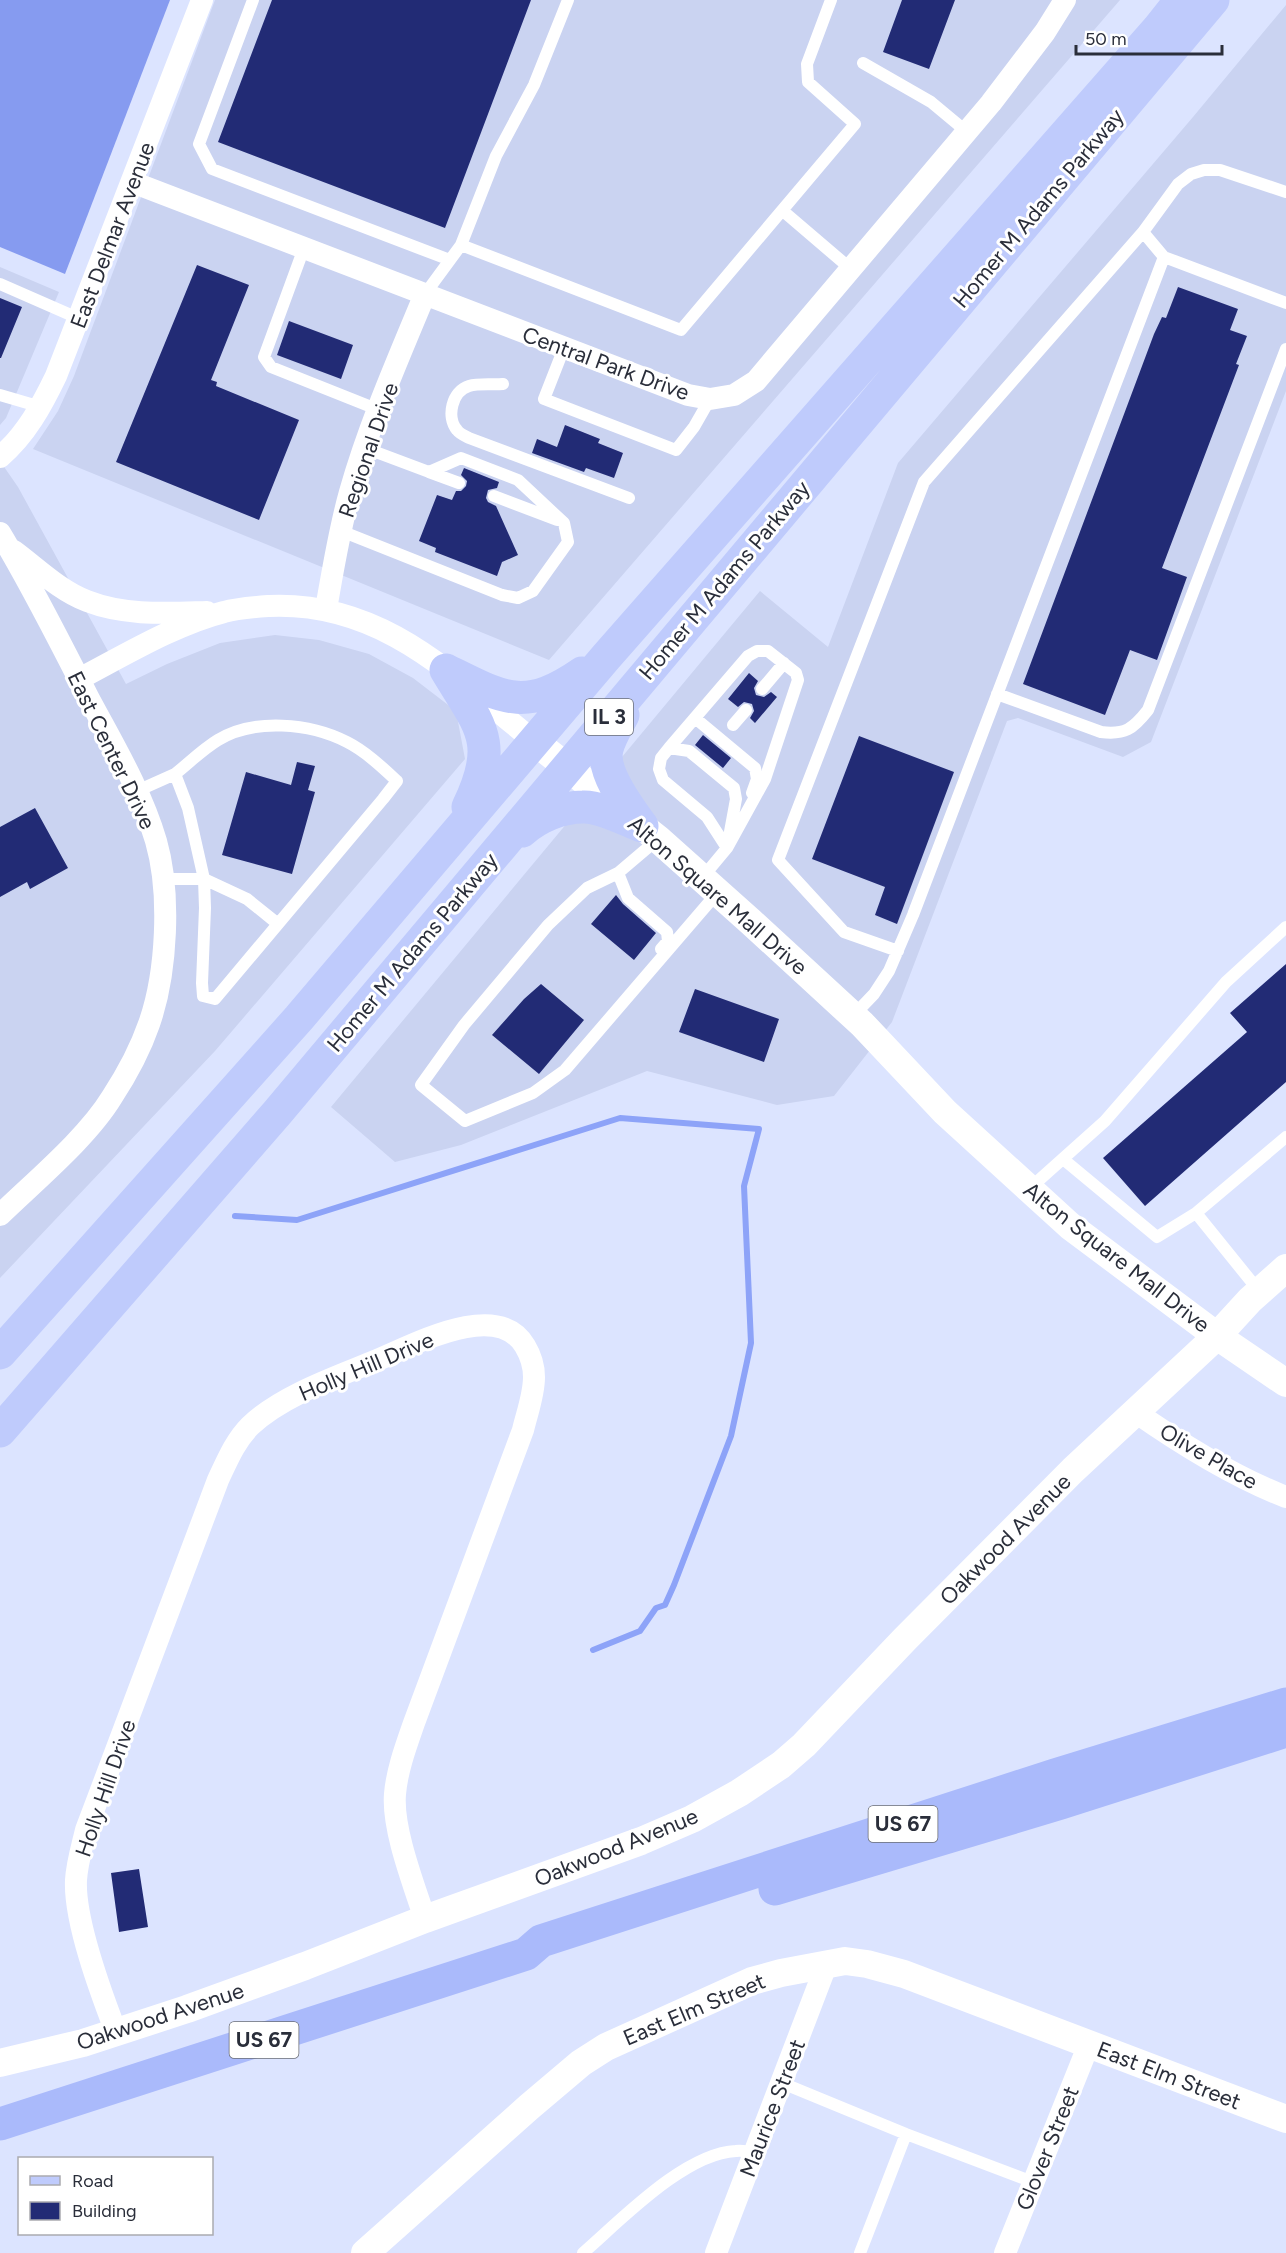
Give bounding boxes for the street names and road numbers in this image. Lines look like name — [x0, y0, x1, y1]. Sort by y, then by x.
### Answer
street label: Homer M Adams Parkway — [947, 103, 1130, 313]
street label: East Delmar Avenue — [64, 138, 160, 332]
street label: Central Park Drive — [519, 321, 693, 406]
street label: Regional Drive — [333, 379, 404, 521]
street label: Homer M Adams Parkway — [633, 475, 816, 685]
street label: East Center Drive — [62, 667, 161, 834]
road number: IL 3 — [585, 699, 633, 735]
street label: Alton Square Mall Drive — [622, 810, 813, 981]
street label: Homer M Adams Parkway — [321, 847, 504, 1057]
street label: Alton Square Mall Drive — [1018, 1176, 1215, 1338]
street label: Holly Hill Drive — [295, 1326, 438, 1407]
street label: Olive Place — [1155, 1418, 1262, 1495]
street label: Oakwood Avenue — [934, 1468, 1076, 1610]
street label: Holly Hill Drive — [69, 1716, 142, 1860]
street label: Oakwood Avenue — [530, 1802, 702, 1893]
road number: US 67 — [868, 1806, 938, 1842]
street label: East Elm Street — [619, 1967, 769, 2052]
street label: Oakwood Avenue — [73, 1977, 247, 2056]
road number: US 67 — [230, 2022, 298, 2058]
street label: Maurice Street — [734, 2035, 811, 2181]
street label: East Elm Street — [1093, 2036, 1245, 2115]
street label: Glover Street — [1010, 2082, 1085, 2214]

